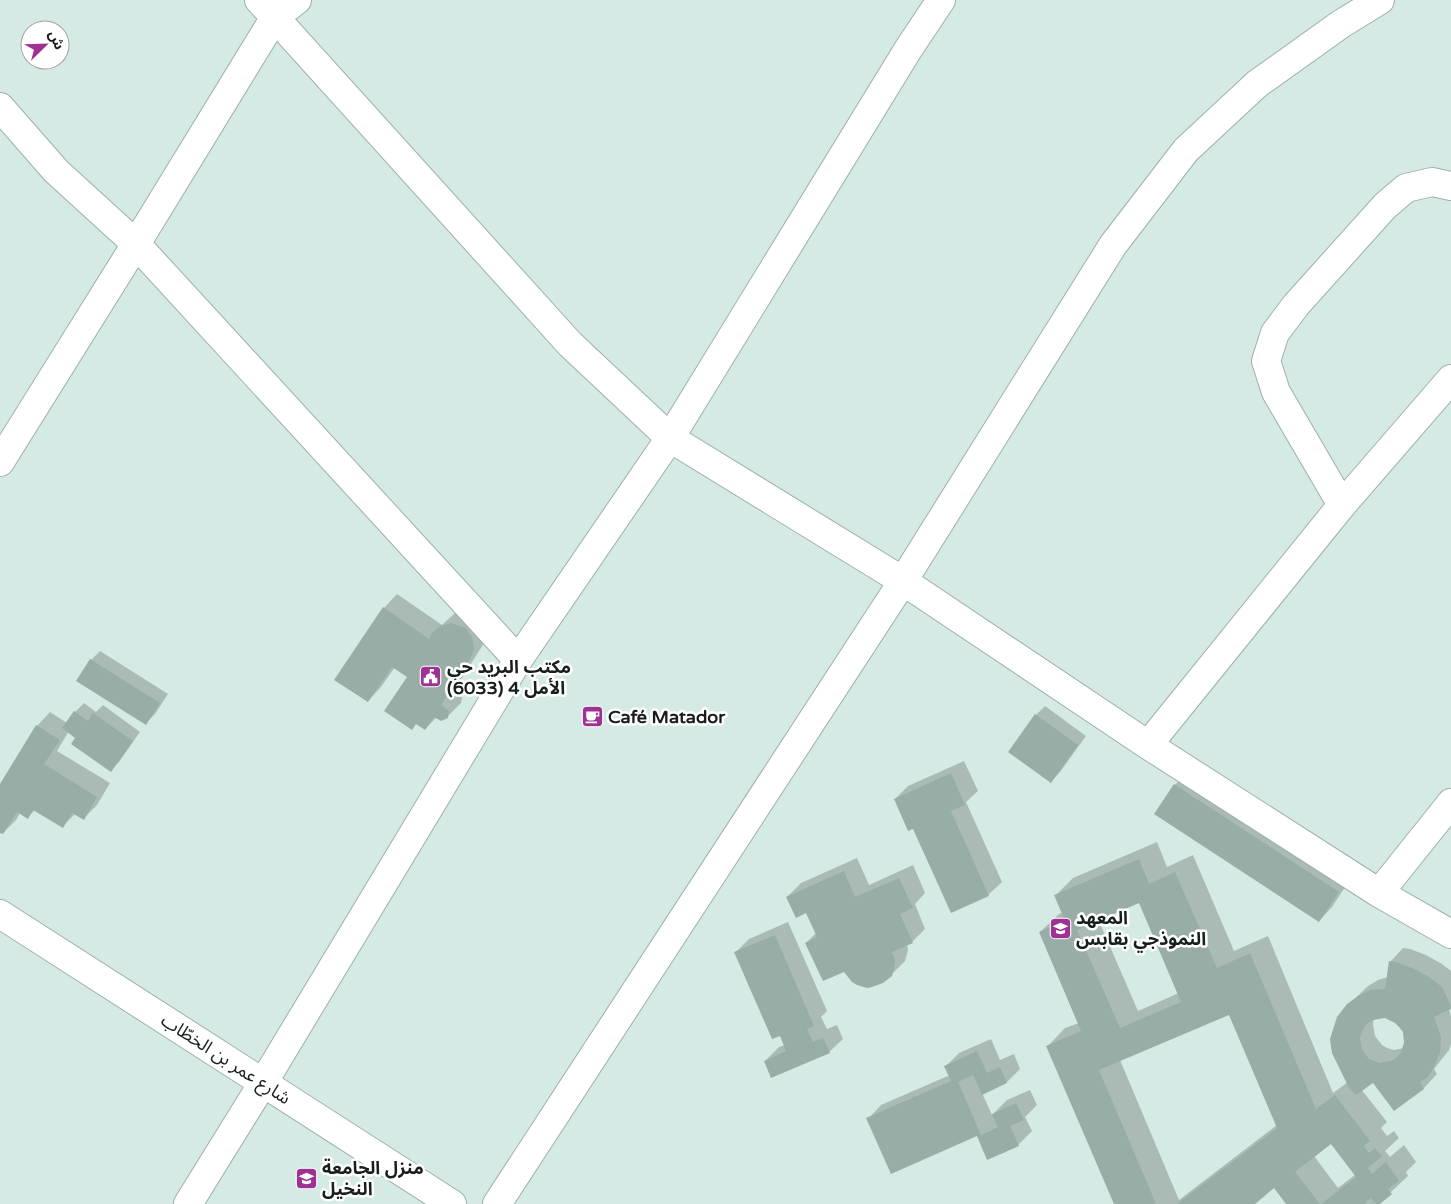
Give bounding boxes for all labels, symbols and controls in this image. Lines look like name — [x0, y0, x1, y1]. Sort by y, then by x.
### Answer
north arrow — [20, 20, 70, 70]
text: ش — [45, 28, 68, 52]
place label: مكتب البريد حي الأمل 4 (6033) — [447, 656, 571, 699]
public building icon: مكتب البريد حي الأمل 4 (6033) — [419, 665, 443, 689]
cafe icon: Café Matador — [580, 705, 604, 729]
place label: Café Matador — [608, 706, 726, 728]
place label: المعهد النموذجي بقابس — [1076, 907, 1206, 953]
school or university icon: المعهد النموذجي بقابس — [1048, 916, 1072, 940]
street label: شارع عمر بن الخطّاب — [155, 1009, 295, 1112]
place label: منزل الجامعة النخيل — [322, 1157, 424, 1200]
school or university icon: منزل الجامعة النخيل — [294, 1166, 318, 1190]

